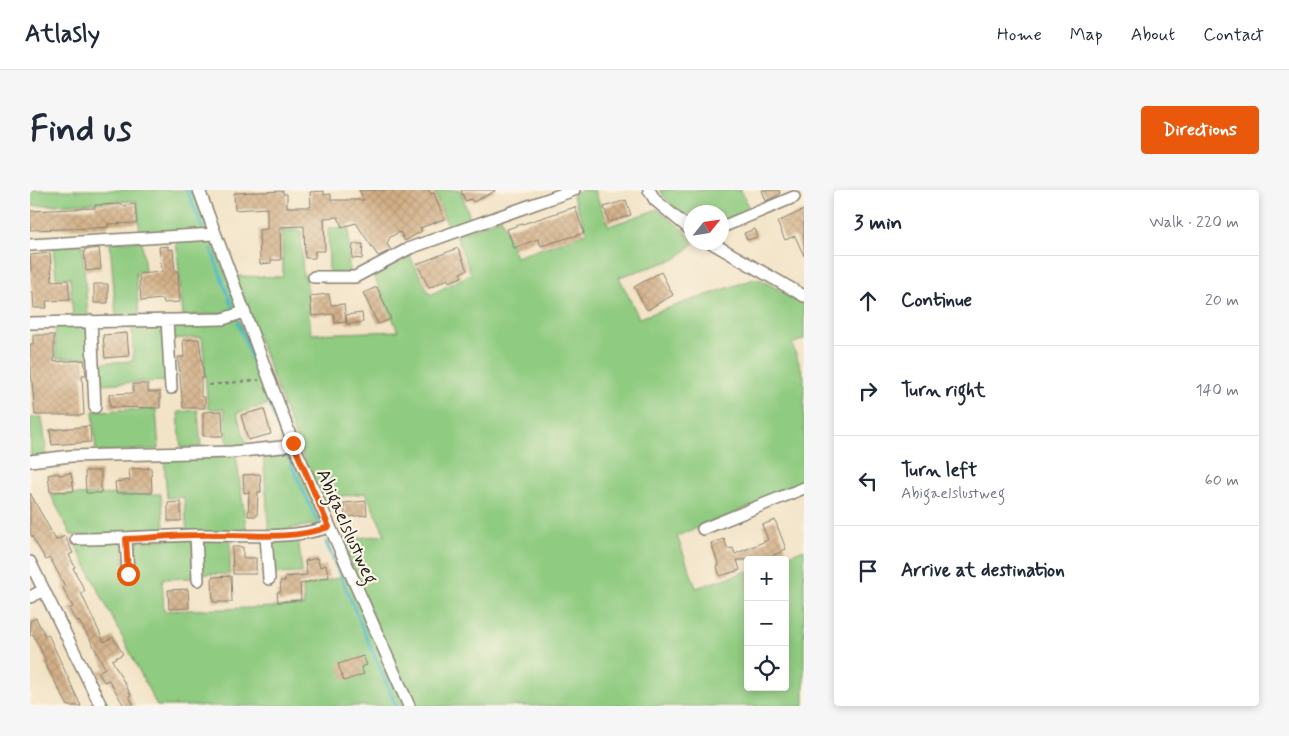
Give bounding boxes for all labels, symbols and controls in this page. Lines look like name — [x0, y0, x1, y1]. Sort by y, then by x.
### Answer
text: Atlasly — [25, 19, 100, 50]
text: Home — [997, 23, 1042, 47]
text: Map — [1070, 23, 1103, 47]
text: About — [1131, 23, 1175, 47]
text: Contact — [1203, 23, 1264, 47]
button: Directions — [1141, 106, 1259, 154]
text: Find us — [30, 107, 132, 153]
north arrow — [684, 205, 729, 250]
text: 3 min — [854, 209, 902, 237]
text: Walk · 220 m — [1149, 212, 1239, 233]
icon: ahead — [854, 287, 882, 315]
text: Continue — [901, 288, 972, 313]
text: 20 m — [1205, 290, 1239, 311]
icon: right — [854, 377, 882, 405]
text: Turn right — [901, 378, 985, 403]
text: 140 m — [1195, 380, 1239, 401]
route end — [282, 432, 305, 455]
text: Turn left — [901, 458, 977, 483]
street label: Abigaelslustweg — [307, 465, 383, 589]
icon: left — [854, 467, 882, 495]
text: 60 m — [1205, 470, 1239, 491]
text: Abigaelslustweg — [901, 483, 1005, 504]
map controls — [744, 556, 789, 691]
button: + — [744, 556, 789, 601]
icon: arrive — [854, 557, 882, 585]
text: Arrive at destination — [901, 558, 1065, 583]
route start — [117, 563, 140, 586]
button: − — [744, 601, 789, 646]
button: locate — [744, 646, 789, 691]

